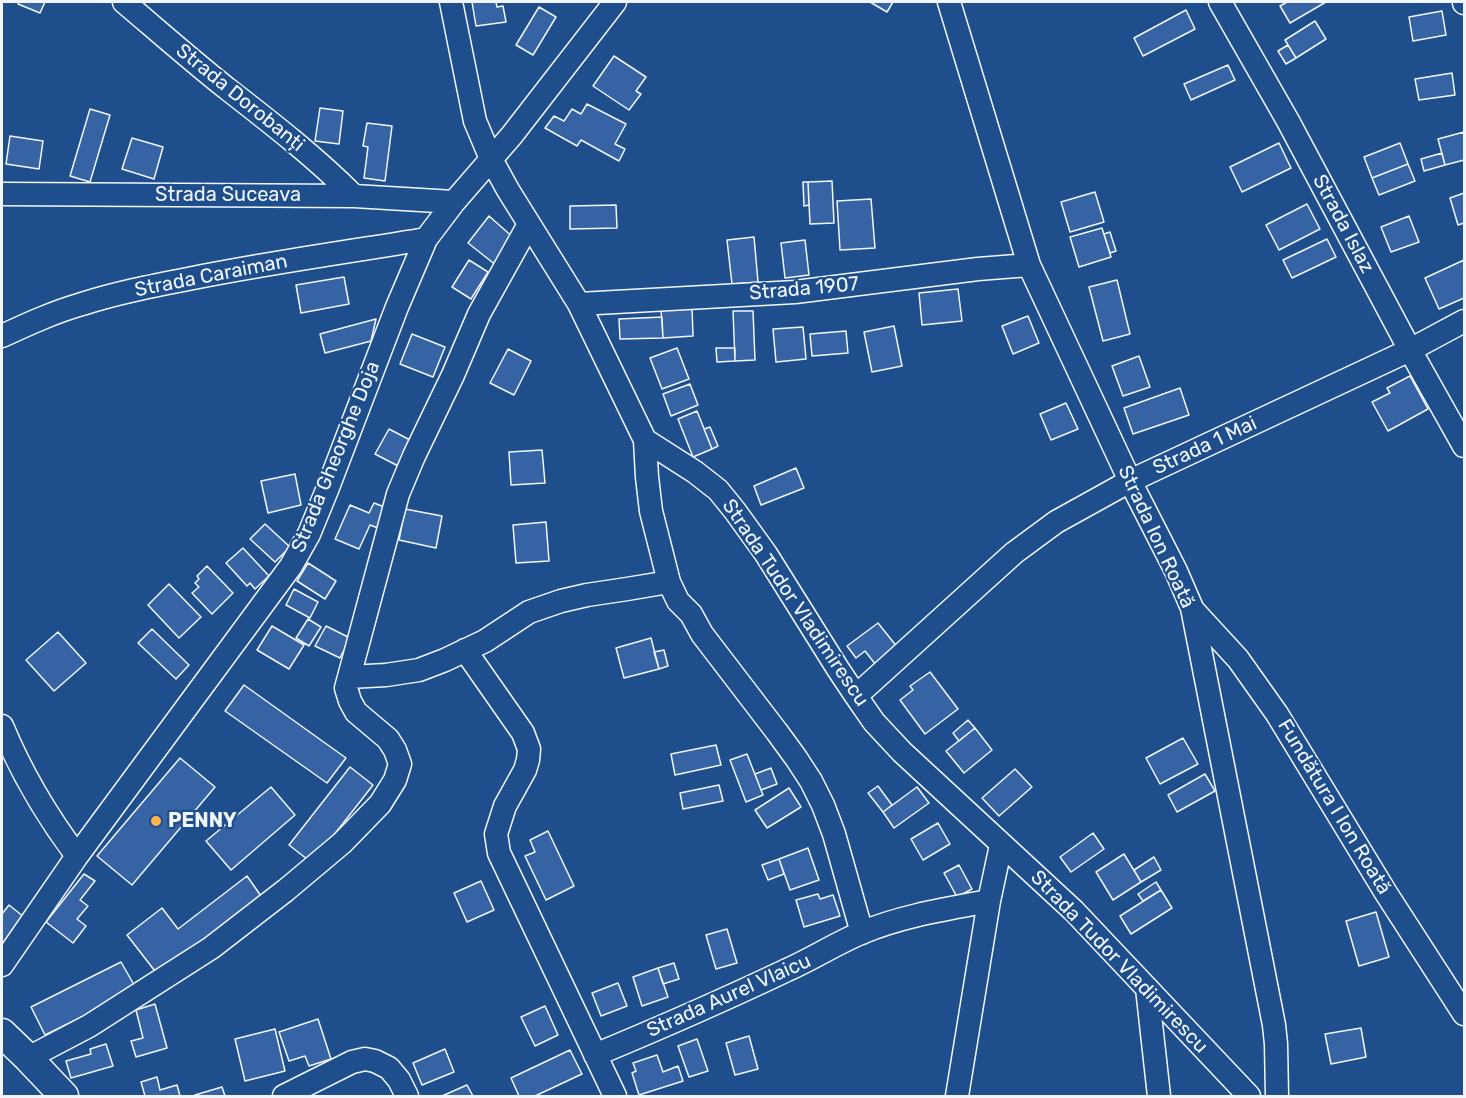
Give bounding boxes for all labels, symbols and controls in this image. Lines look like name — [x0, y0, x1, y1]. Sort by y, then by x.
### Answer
street label: Strada Dorobanți — [171, 39, 309, 157]
street label: Strada Islaz — [1307, 171, 1379, 277]
street label: Strada Suceava — [155, 183, 301, 207]
street label: Strada Caraiman — [133, 249, 289, 303]
street label: Strada 1907 — [748, 272, 860, 306]
street label: Strada Gheorghe Doja — [287, 358, 385, 556]
street label: Strada 1 Mai — [1149, 412, 1261, 480]
street label: Strada Ion Roată — [1112, 462, 1200, 612]
street label: Strada Tudor Vladimirescu — [717, 495, 873, 711]
street label: Fundătura I Ion Roată — [1272, 715, 1396, 899]
place label: PENNY — [168, 809, 237, 833]
marker: PENNY — [149, 814, 163, 828]
street label: Strada Tudor Vladimirescu — [1025, 866, 1213, 1058]
street label: Strada Aurel Vlaicu — [643, 949, 815, 1043]

